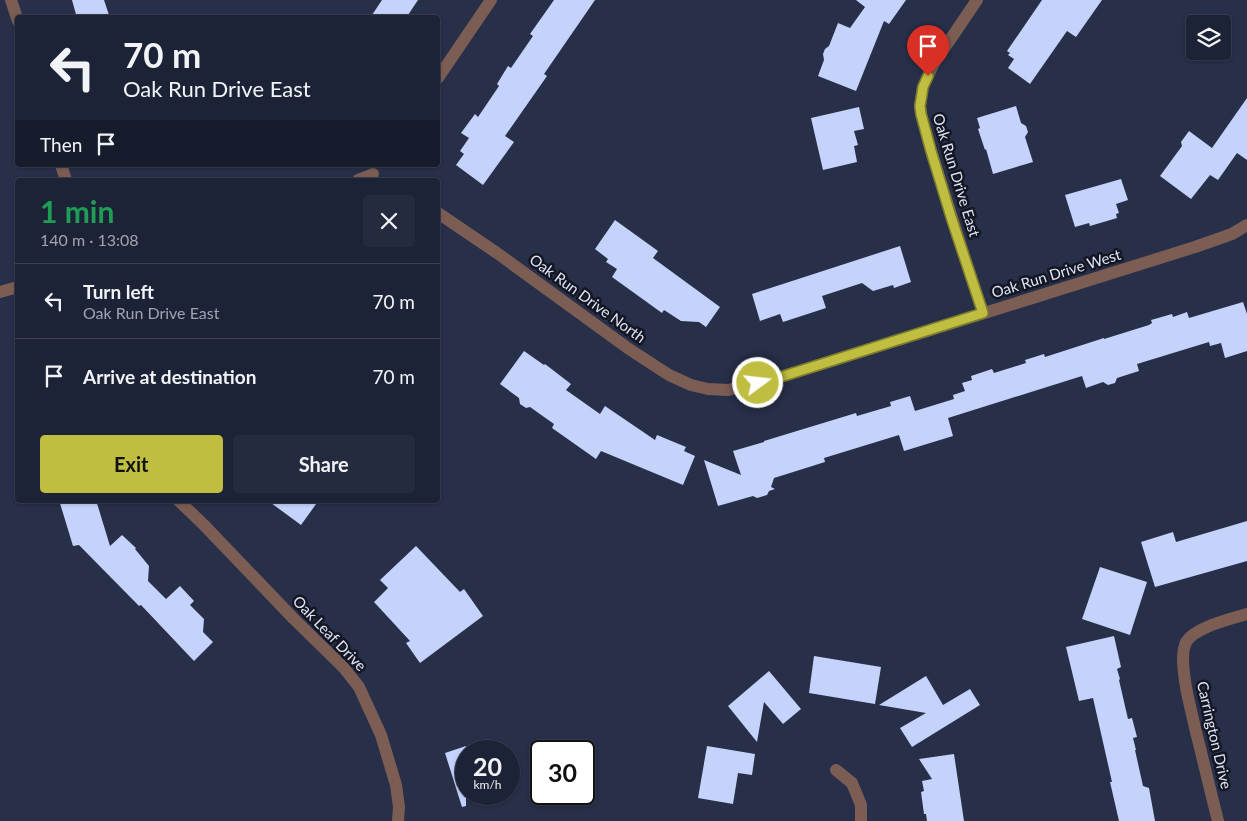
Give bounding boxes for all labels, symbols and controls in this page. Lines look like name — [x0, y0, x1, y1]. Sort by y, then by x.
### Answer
map controls — [1186, 15, 1231, 60]
button: layers — [1186, 15, 1231, 60]
pin — [907, 25, 949, 76]
icon: arrive — [914, 32, 942, 60]
text: 70 m — [123, 33, 201, 75]
icon: left — [40, 35, 105, 100]
text: Oak Run Drive East — [123, 75, 311, 102]
street label: Oak Run Drive East — [930, 111, 984, 239]
icon: arrive — [92, 130, 120, 158]
text: Then — [40, 133, 82, 156]
text: 1 min — [40, 193, 114, 229]
button: close — [363, 195, 415, 247]
text: 140 m · 13:08 — [40, 230, 139, 249]
street label: Oak Run Drive West — [989, 245, 1123, 301]
street label: Oak Run Drive North — [527, 250, 649, 346]
text: Turn left — [83, 280, 154, 303]
icon: left — [40, 287, 68, 315]
text: 70 m — [372, 290, 415, 313]
text: Oak Run Drive East — [83, 303, 219, 322]
position arrow — [731, 356, 783, 408]
icon: arrive — [40, 362, 68, 390]
text: Arrive at destination — [83, 365, 256, 388]
text: 70 m — [372, 365, 415, 388]
button: Exit — [40, 435, 223, 493]
button: Share — [233, 435, 415, 493]
street label: Oak Leaf Drive — [290, 592, 370, 674]
street label: Carrington Drive — [1194, 679, 1236, 791]
speed limit sign: 30 — [530, 740, 595, 805]
text: 20 — [473, 751, 502, 781]
text: km/h — [473, 777, 502, 792]

